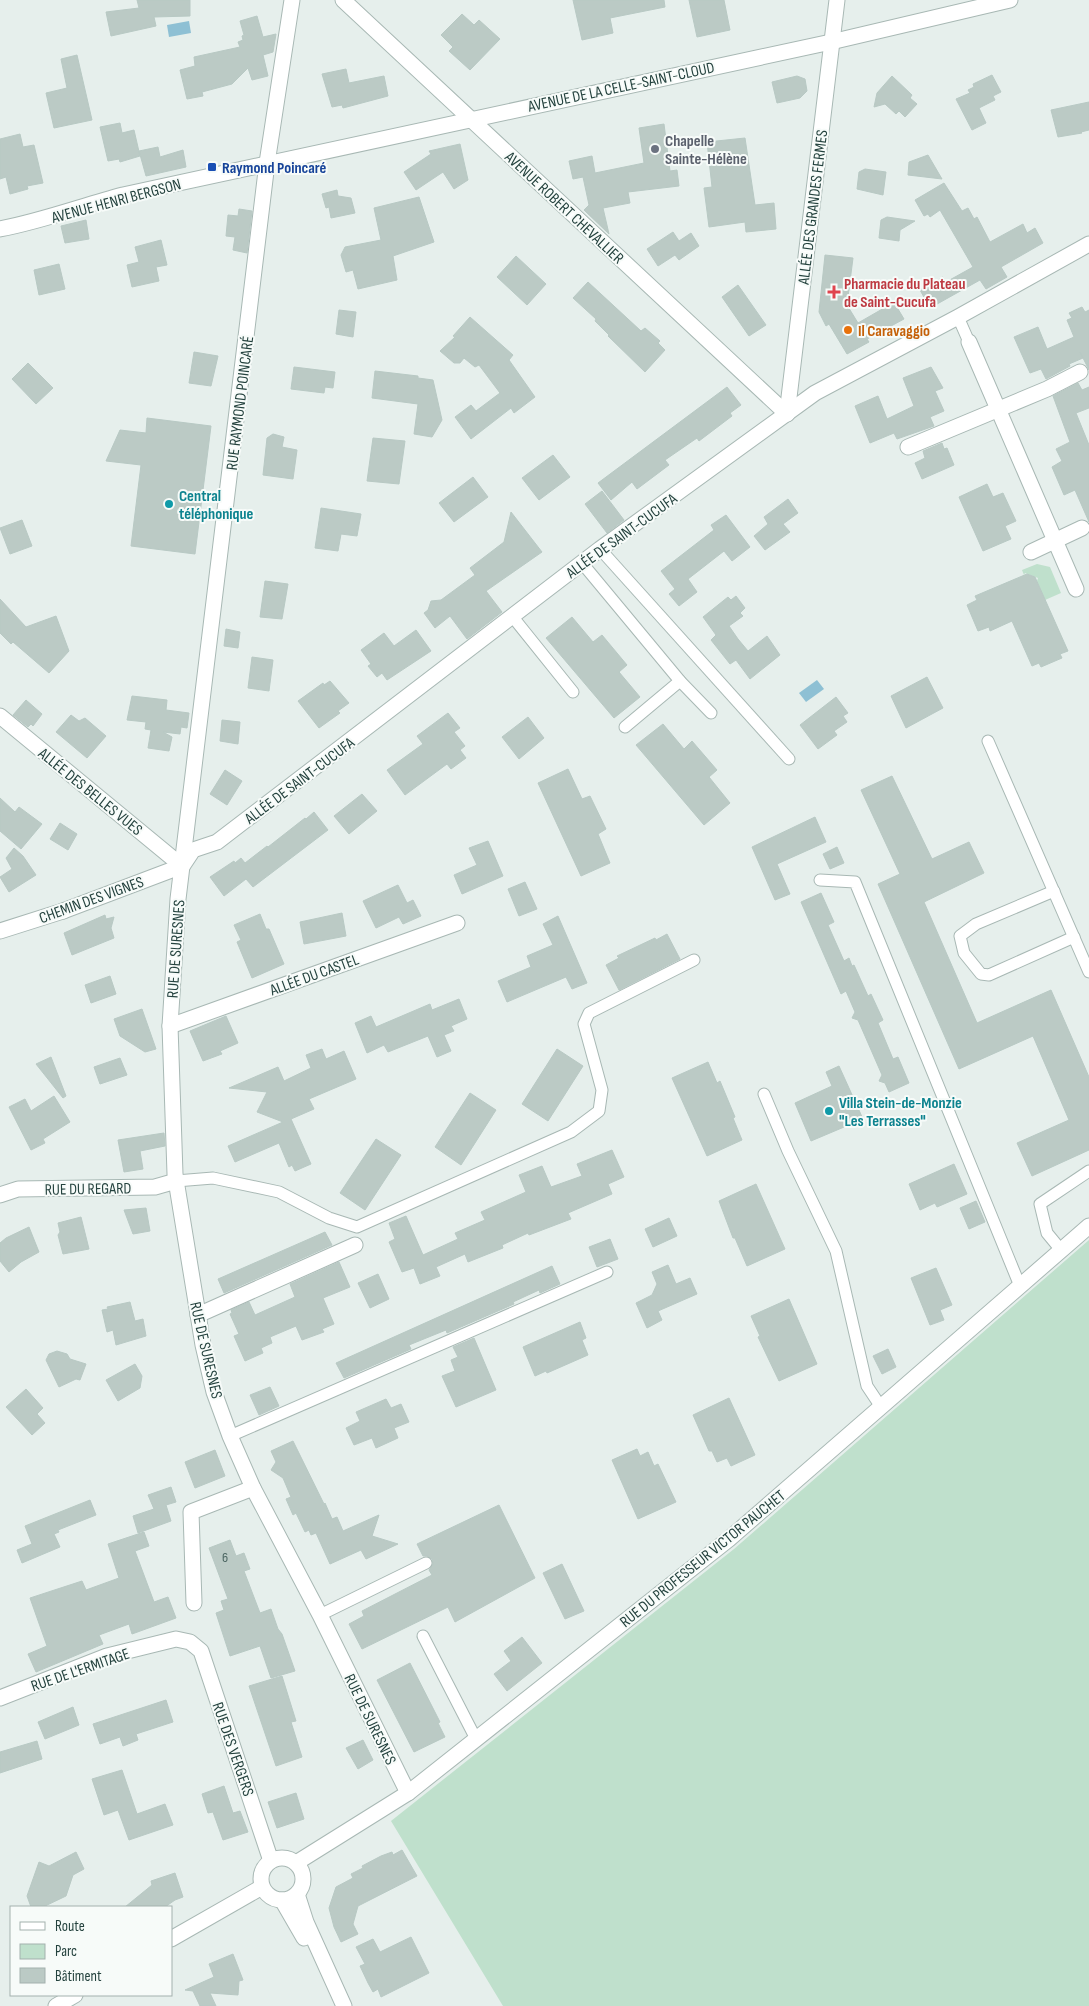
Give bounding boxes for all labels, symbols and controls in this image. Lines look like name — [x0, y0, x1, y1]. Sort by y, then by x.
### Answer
street label: AVENUE DE LA CELLE-SAINT-CLOUD — [525, 58, 716, 117]
street label: ALLÉE DES GRANDES FERMES — [794, 129, 832, 287]
place label: Chapelle Sainte-Hélène — [665, 132, 747, 169]
marker: Chapelle Sainte-Hélène — [649, 143, 661, 155]
street label: AVENUE ROBERT CHEVALLIER — [500, 147, 627, 268]
place label: Raymond Poincaré — [222, 159, 326, 178]
marker: Raymond Poincaré — [206, 161, 218, 173]
street label: AVENUE HENRI BERGSON — [49, 175, 183, 228]
place label: Pharmacie du Plateau de Saint-Cucufa — [844, 275, 965, 312]
marker: Pharmacie du Plateau de Saint-Cucufa — [828, 286, 840, 298]
place label: Il Caravaggio — [858, 322, 930, 341]
marker: Il Caravaggio — [842, 324, 854, 336]
street label: RUE RAYMOND POINCARÉ — [223, 335, 258, 471]
place label: Central téléphonique — [179, 487, 253, 524]
street label: ALLÉE DE SAINT-CUCUFA — [562, 490, 681, 583]
marker: Central téléphonique — [163, 498, 175, 510]
street label: ALLÉE DE SAINT-CUCUFA — [241, 734, 359, 829]
street label: ALLÉE DES BELLES VUES — [33, 744, 146, 840]
street label: CHEMIN DES VIGNES — [37, 873, 147, 928]
street label: RUE DE SURESNES — [164, 899, 189, 999]
street label: ALLÉE DU CASTEL — [267, 951, 362, 1001]
place label: Villa Stein-de-Monzie "Les Terrasses" — [839, 1094, 962, 1131]
marker: Villa Stein-de-Monzie "Les Terrasses" — [823, 1105, 835, 1117]
street label: RUE DU REGARD — [45, 1179, 132, 1200]
street label: RUE DE SURESNES — [185, 1300, 226, 1401]
street label: RUE DU PROFESSEUR VICTOR PAUCHET — [616, 1486, 790, 1632]
house number: 6 — [222, 1549, 228, 1566]
street label: RUE DE L'ERMITAGE — [29, 1645, 132, 1696]
street label: RUE DE SURESNES — [340, 1671, 400, 1768]
street label: RUE DES VERGERS — [208, 1700, 258, 1799]
legend — [10, 1906, 172, 1996]
text: Route — [55, 1917, 85, 1936]
text: Parc — [55, 1942, 77, 1961]
text: Bâtiment — [55, 1967, 102, 1986]

